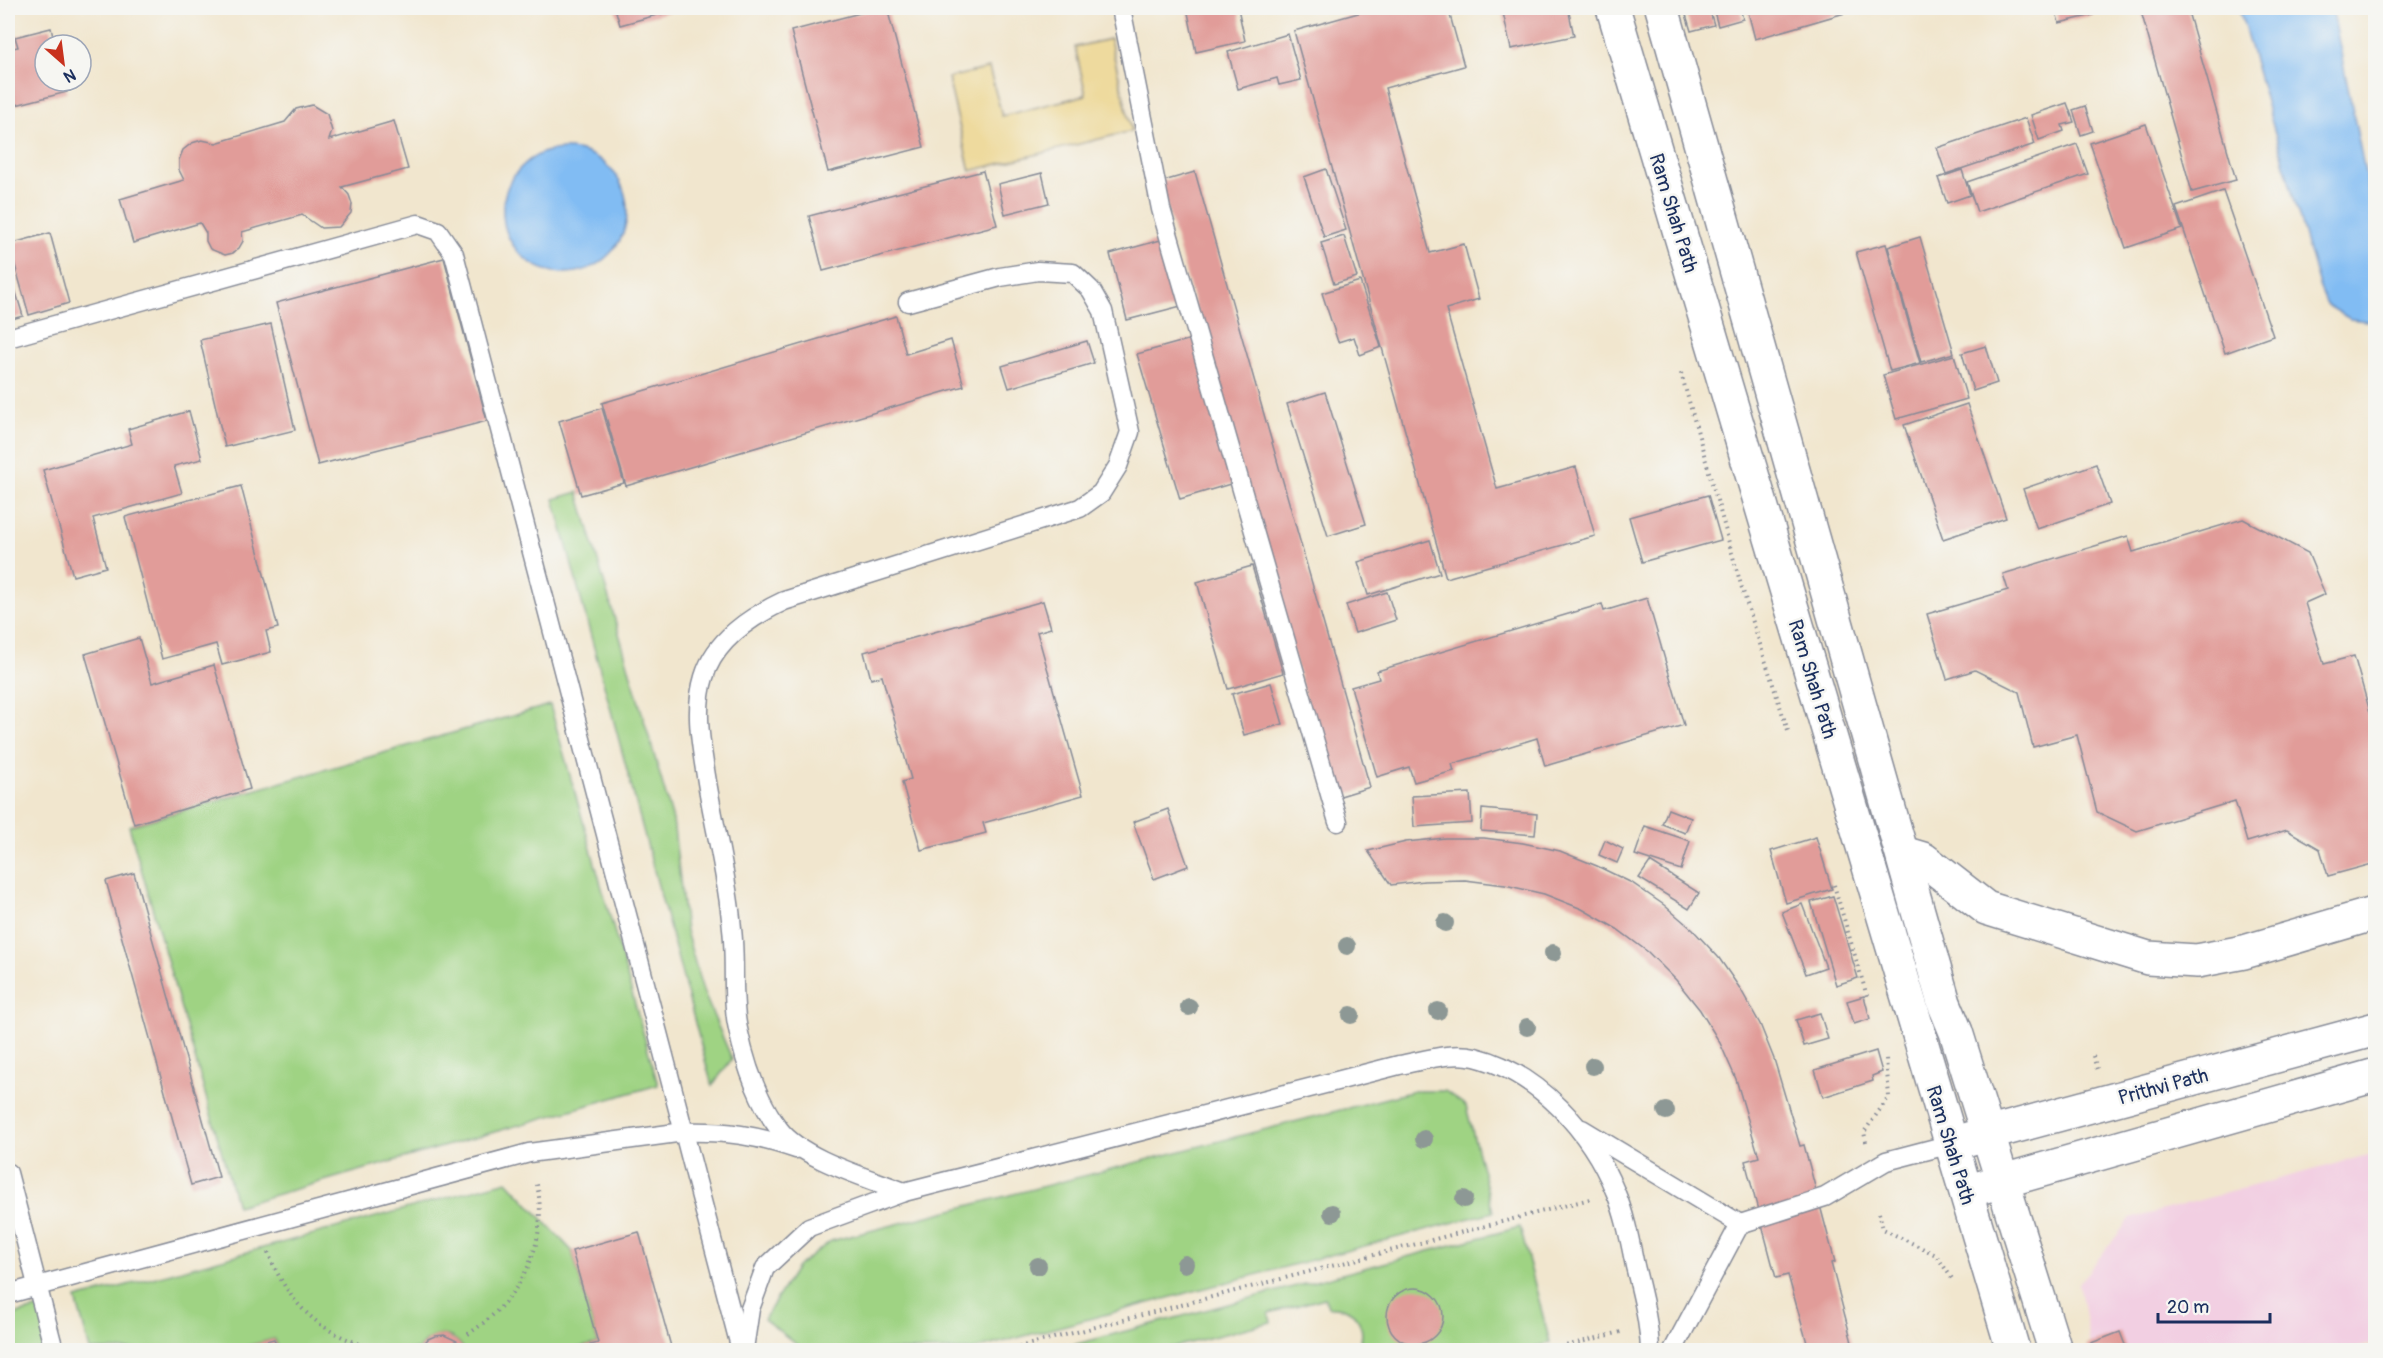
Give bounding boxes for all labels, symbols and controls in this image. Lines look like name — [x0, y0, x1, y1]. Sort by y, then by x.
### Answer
north arrow — [33, 33, 93, 93]
text: N — [60, 64, 79, 87]
street label: Ram Shah Path — [1644, 150, 1704, 276]
street label: Ram Shah Path — [1783, 616, 1843, 742]
street label: Prithvi Path — [2115, 1062, 2211, 1110]
street label: Ram Shah Path — [1921, 1082, 1981, 1208]
scale bar — [2158, 1286, 2270, 1324]
text: 20 m — [2167, 1296, 2209, 1319]

